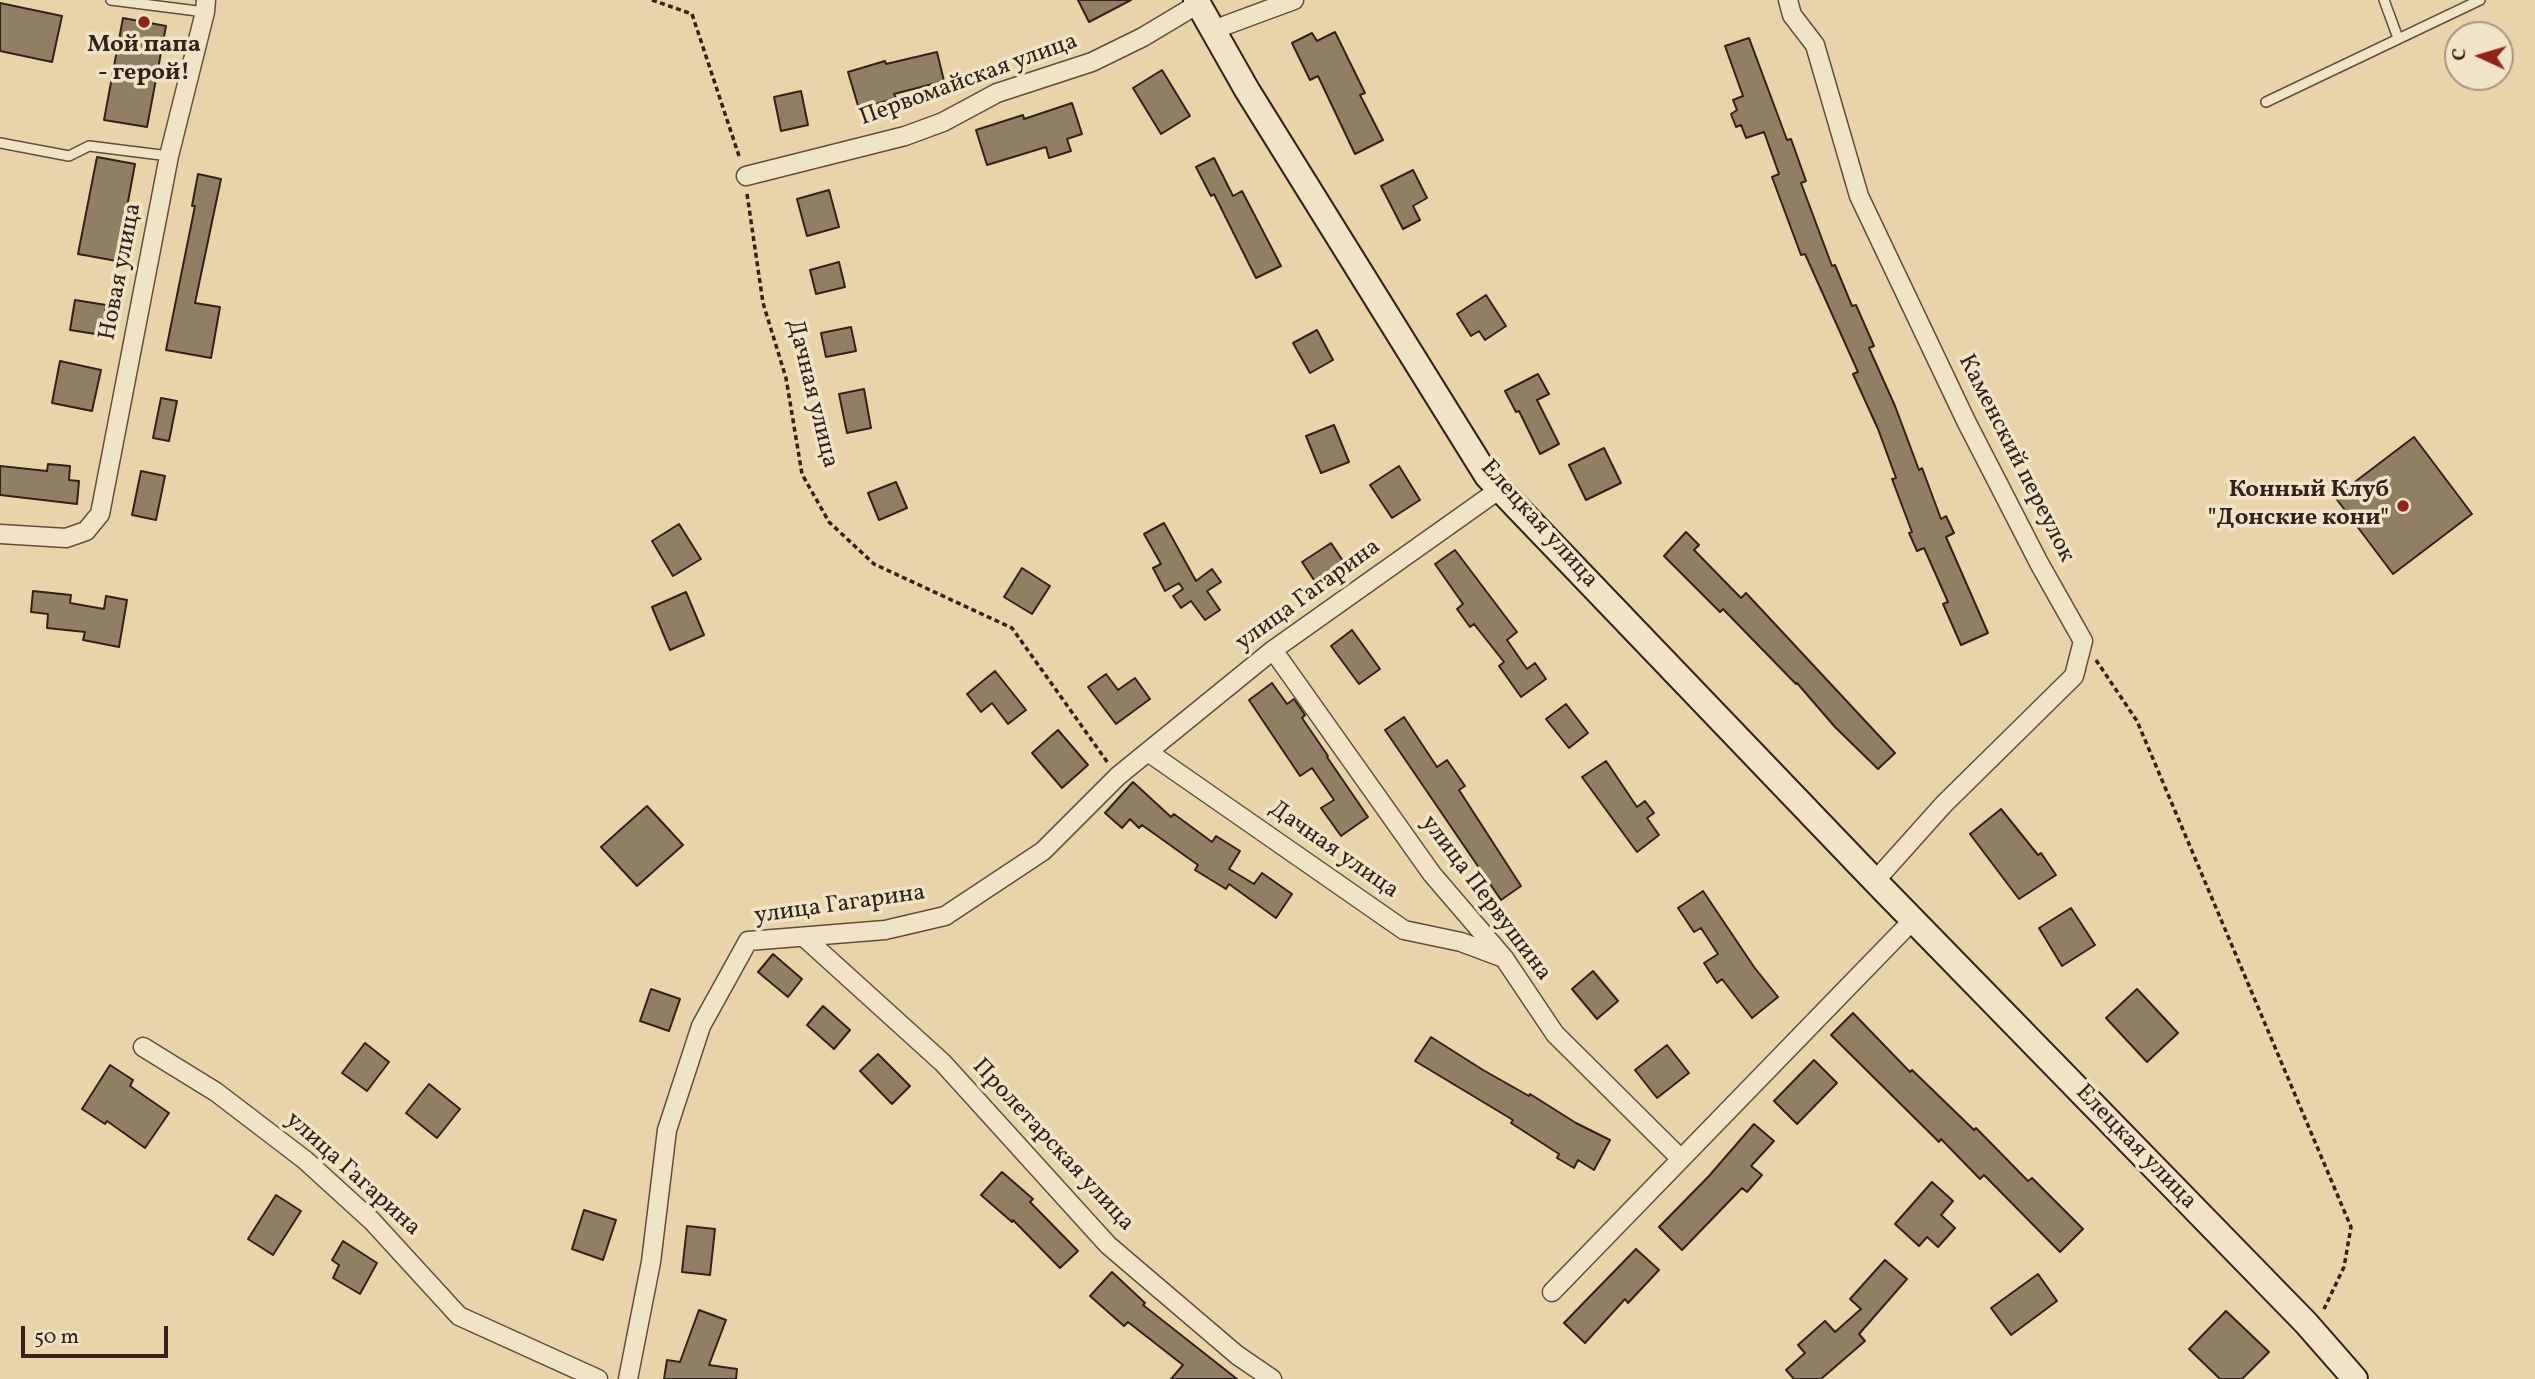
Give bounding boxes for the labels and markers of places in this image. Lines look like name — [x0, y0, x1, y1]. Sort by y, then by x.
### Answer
marker: Мой папа - герой! — [136, 14, 152, 30]
place label: Мой папа - герой! — [87, 33, 201, 89]
place label: Конный Клуб "Донские кони" — [2207, 478, 2389, 534]
marker: Конный Клуб "Донские кони" — [2395, 498, 2411, 514]

